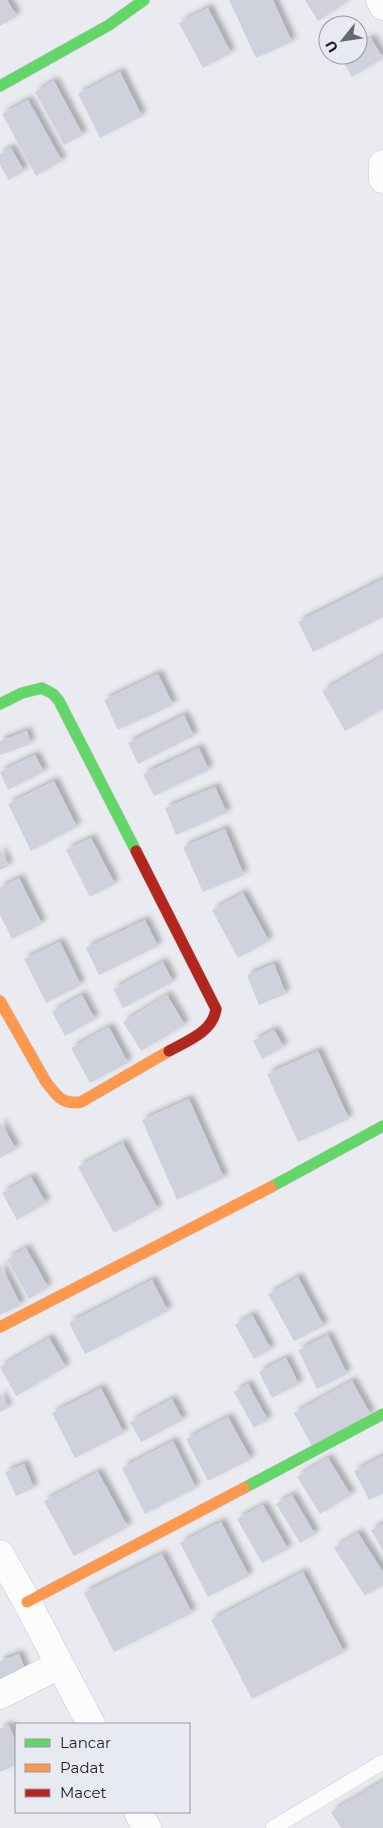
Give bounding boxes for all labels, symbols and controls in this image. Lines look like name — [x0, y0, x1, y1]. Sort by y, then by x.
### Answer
north arrow — [318, 15, 368, 65]
text: U — [321, 37, 342, 56]
legend — [15, 1723, 190, 1813]
text: Lancar — [60, 1733, 111, 1752]
text: Padat — [60, 1758, 105, 1777]
text: Macet — [60, 1783, 107, 1802]

